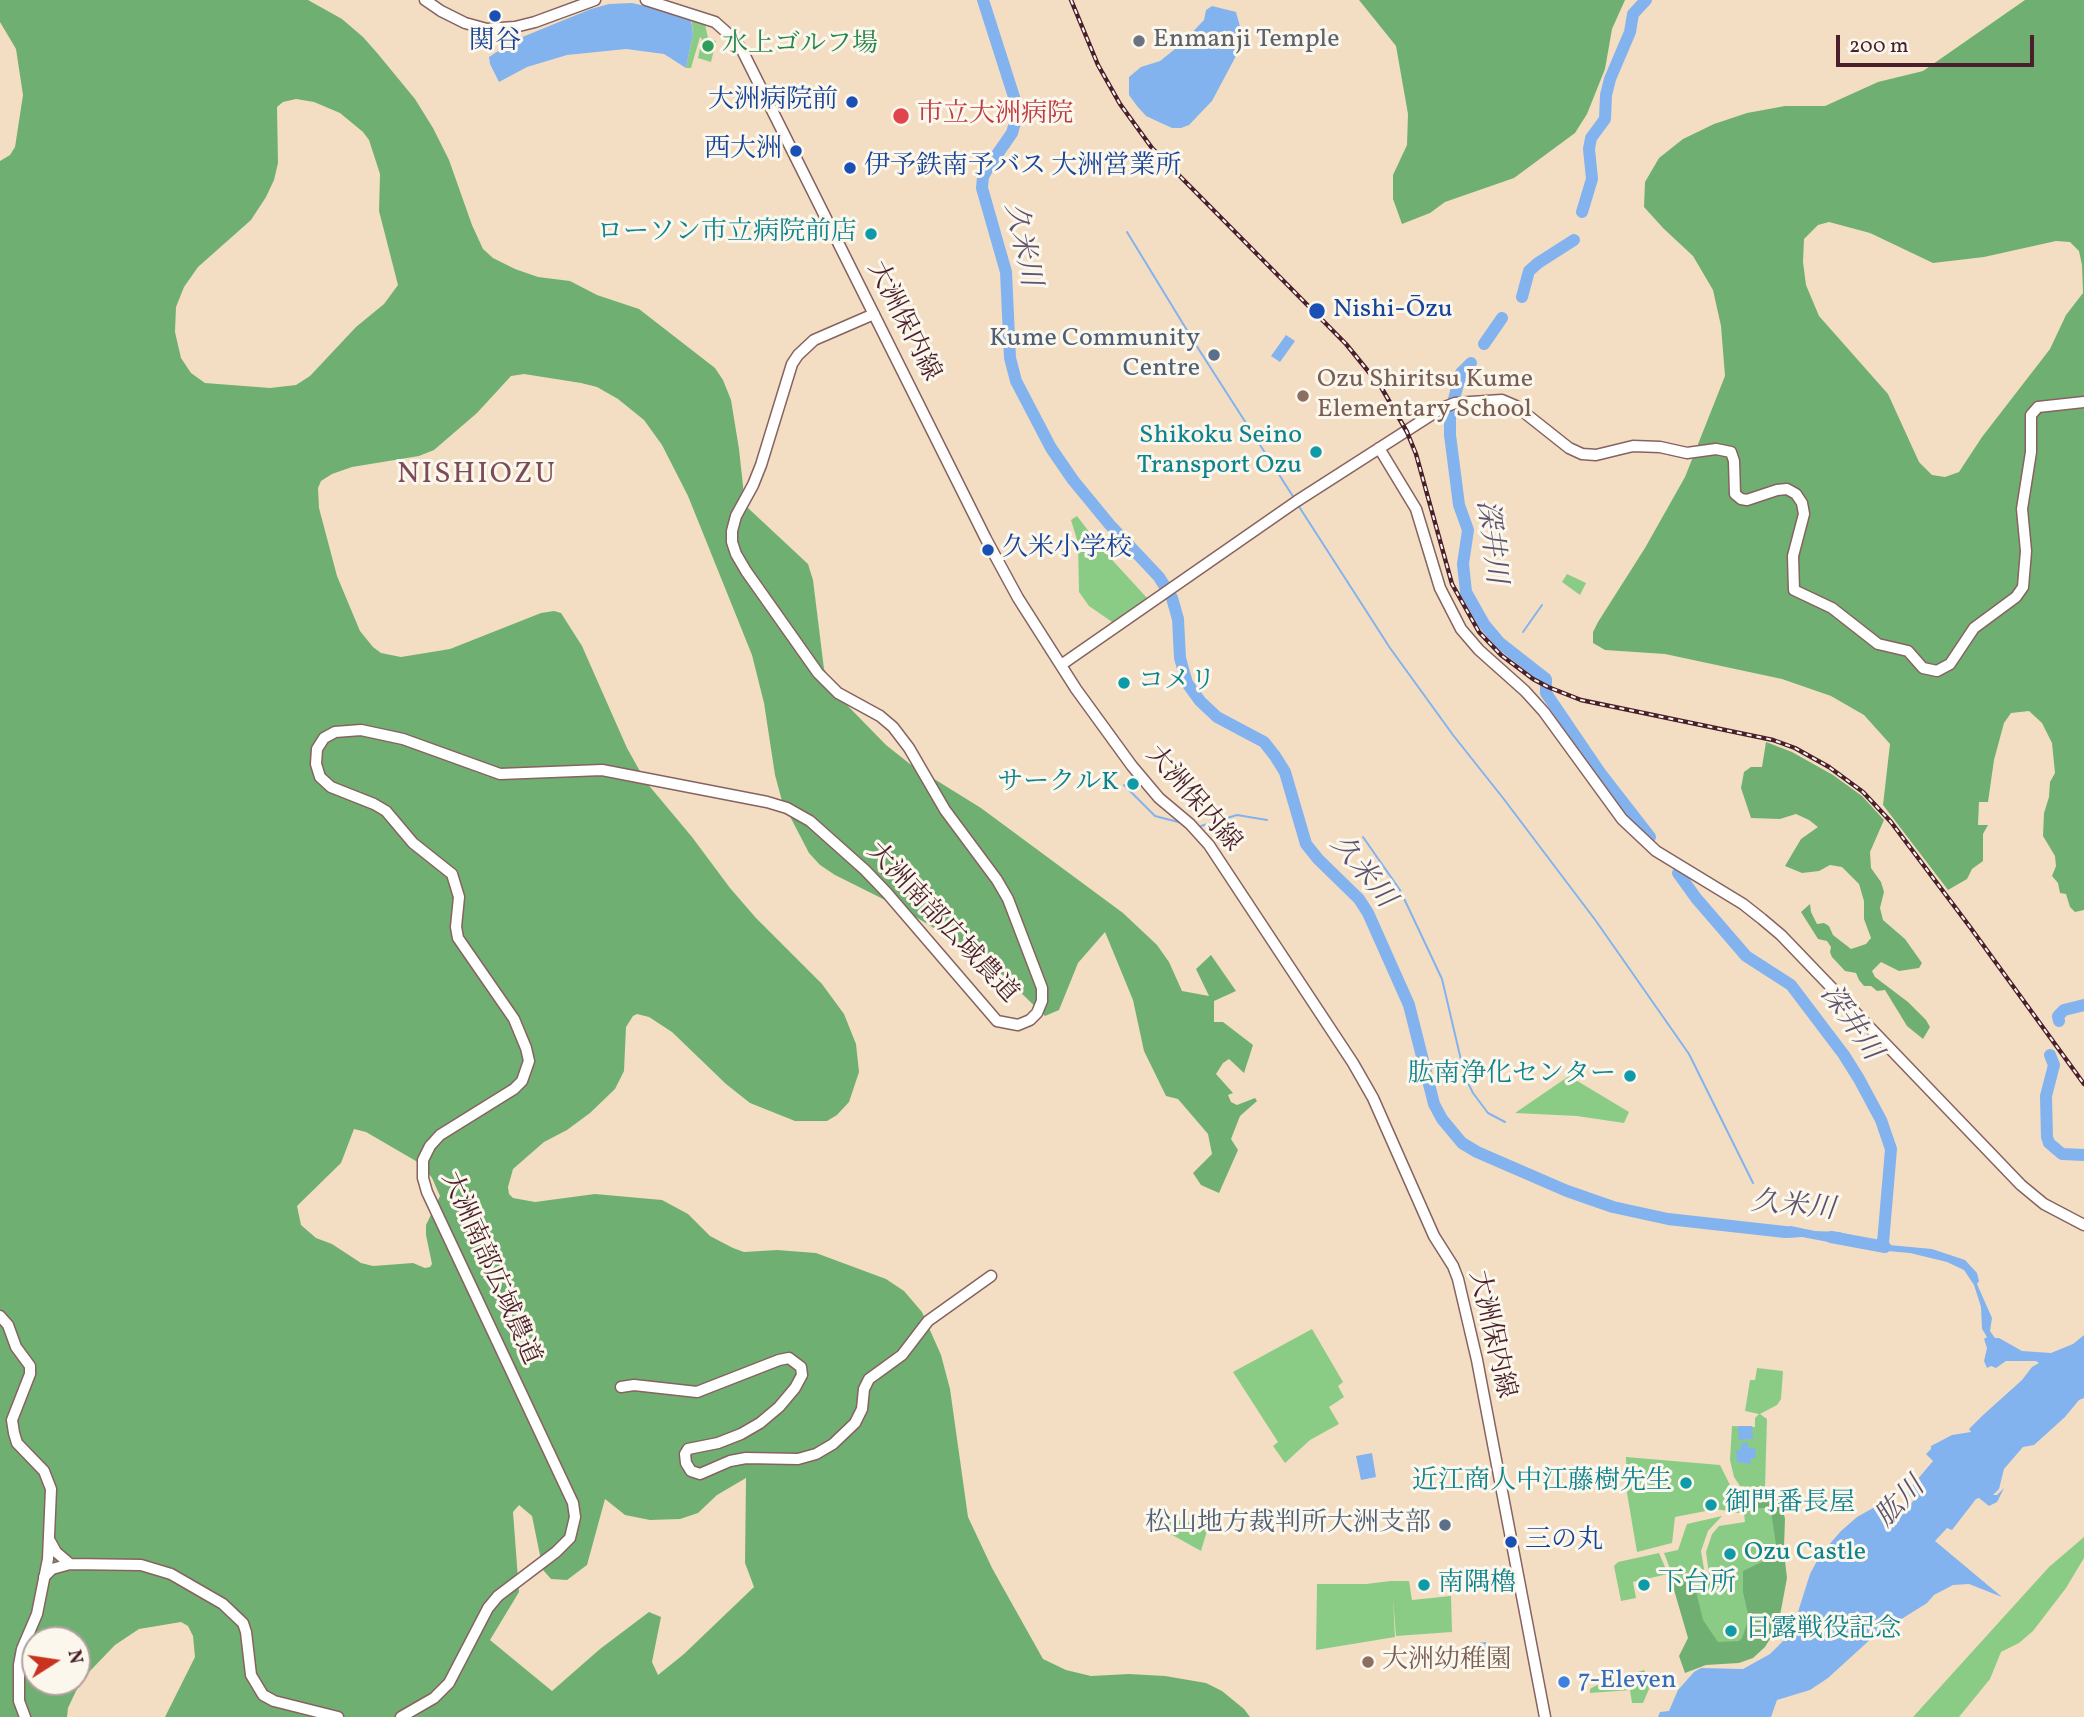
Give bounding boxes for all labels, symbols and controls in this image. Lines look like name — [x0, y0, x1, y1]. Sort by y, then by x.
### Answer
marker: 関谷 — [487, 8, 503, 24]
scale bar — [1839, 21, 2037, 65]
place label: Enmanji Temple — [1153, 25, 1339, 57]
place label: 関谷 — [469, 27, 521, 59]
place label: 水上ゴルフ場 — [722, 30, 878, 62]
text: 200 m — [1849, 32, 1909, 61]
marker: Enmanji Temple — [1131, 33, 1147, 49]
marker: 水上ゴルフ場 — [700, 38, 716, 54]
place label: 大洲病院前 — [708, 86, 838, 118]
marker: 大洲病院前 — [844, 94, 860, 110]
place label: 市立大洲病院 — [917, 100, 1073, 132]
marker: 市立大洲病院 — [891, 106, 911, 126]
place label: 西大洲 — [704, 135, 782, 167]
marker: 西大洲 — [788, 143, 804, 159]
place label: 伊予鉄南予バス 大洲営業所 — [864, 152, 1181, 184]
marker: 伊予鉄南予バス 大洲営業所 — [842, 160, 858, 176]
water label: 久米川 — [995, 200, 1045, 290]
place label: ローソン市立病院前店 — [597, 218, 857, 250]
marker: ローソン市立病院前店 — [863, 226, 879, 242]
street label: 大洲保内線 — [859, 257, 945, 387]
place label: Nishi-Ōzu — [1333, 295, 1453, 327]
marker: Nishi-Ōzu — [1307, 301, 1327, 321]
place label: Kume Community Centre — [989, 324, 1200, 386]
marker: Kume Community Centre — [1206, 347, 1222, 363]
place label: Ozu Shiritsu Kume Elementary School — [1317, 365, 1533, 426]
marker: Ozu Shiritsu Kume Elementary School — [1295, 388, 1311, 404]
place label: Shikoku Seino Transport Ozu — [1137, 421, 1302, 482]
marker: Shikoku Seino Transport Ozu — [1308, 444, 1324, 460]
district label: NISHIOZU — [398, 458, 556, 494]
water label: 深井川 — [1467, 498, 1511, 586]
place label: 久米小学校 — [1002, 534, 1132, 566]
marker: 久米小学校 — [980, 542, 996, 558]
place label: コメリ — [1138, 667, 1216, 699]
marker: コメリ — [1116, 675, 1132, 691]
street label: 大洲保内線 — [1138, 741, 1246, 859]
place label: サークルK — [997, 768, 1119, 800]
marker: サークルK — [1125, 776, 1141, 792]
water label: 久米川 — [1322, 830, 1400, 916]
street label: 大洲南部広域農道 — [859, 837, 1023, 1011]
water label: 深井川 — [1811, 980, 1887, 1068]
place label: 肱南浄化センター — [1408, 1060, 1616, 1092]
marker: 肱南浄化センター — [1622, 1068, 1638, 1084]
street label: 大洲南部広域農道 — [432, 1168, 546, 1370]
water label: 久米川 — [1749, 1187, 1837, 1229]
street label: 大洲保内線 — [1460, 1268, 1520, 1402]
place label: 近江商人中江藤樹先生 — [1412, 1467, 1672, 1499]
water label: 肱川 — [1870, 1472, 1934, 1536]
marker: 近江商人中江藤樹先生 — [1678, 1475, 1694, 1491]
place label: 御門番長屋 — [1725, 1489, 1855, 1521]
marker: 御門番長屋 — [1703, 1497, 1719, 1513]
place label: 松山地方裁判所大洲支部 — [1145, 1509, 1431, 1541]
marker: 松山地方裁判所大洲支部 — [1437, 1517, 1453, 1533]
place label: 三の丸 — [1525, 1526, 1603, 1558]
marker: 三の丸 — [1503, 1534, 1519, 1550]
place label: Ozu Castle — [1744, 1538, 1866, 1570]
marker: Ozu Castle — [1722, 1546, 1738, 1562]
place label: 南隅櫓 — [1438, 1569, 1516, 1601]
place label: 下台所 — [1658, 1569, 1736, 1601]
marker: 南隅櫓 — [1416, 1577, 1432, 1593]
marker: 下台所 — [1636, 1577, 1652, 1593]
place label: 日露戦役記念 — [1745, 1615, 1901, 1647]
marker: 日露戦役記念 — [1723, 1623, 1739, 1639]
north arrow — [21, 1626, 91, 1696]
place label: 大洲幼稚園 — [1382, 1646, 1512, 1678]
text: N — [60, 1648, 89, 1666]
marker: 大洲幼稚園 — [1360, 1654, 1376, 1670]
place label: 7-Eleven — [1578, 1666, 1676, 1698]
marker: 7-Eleven — [1556, 1674, 1572, 1690]

